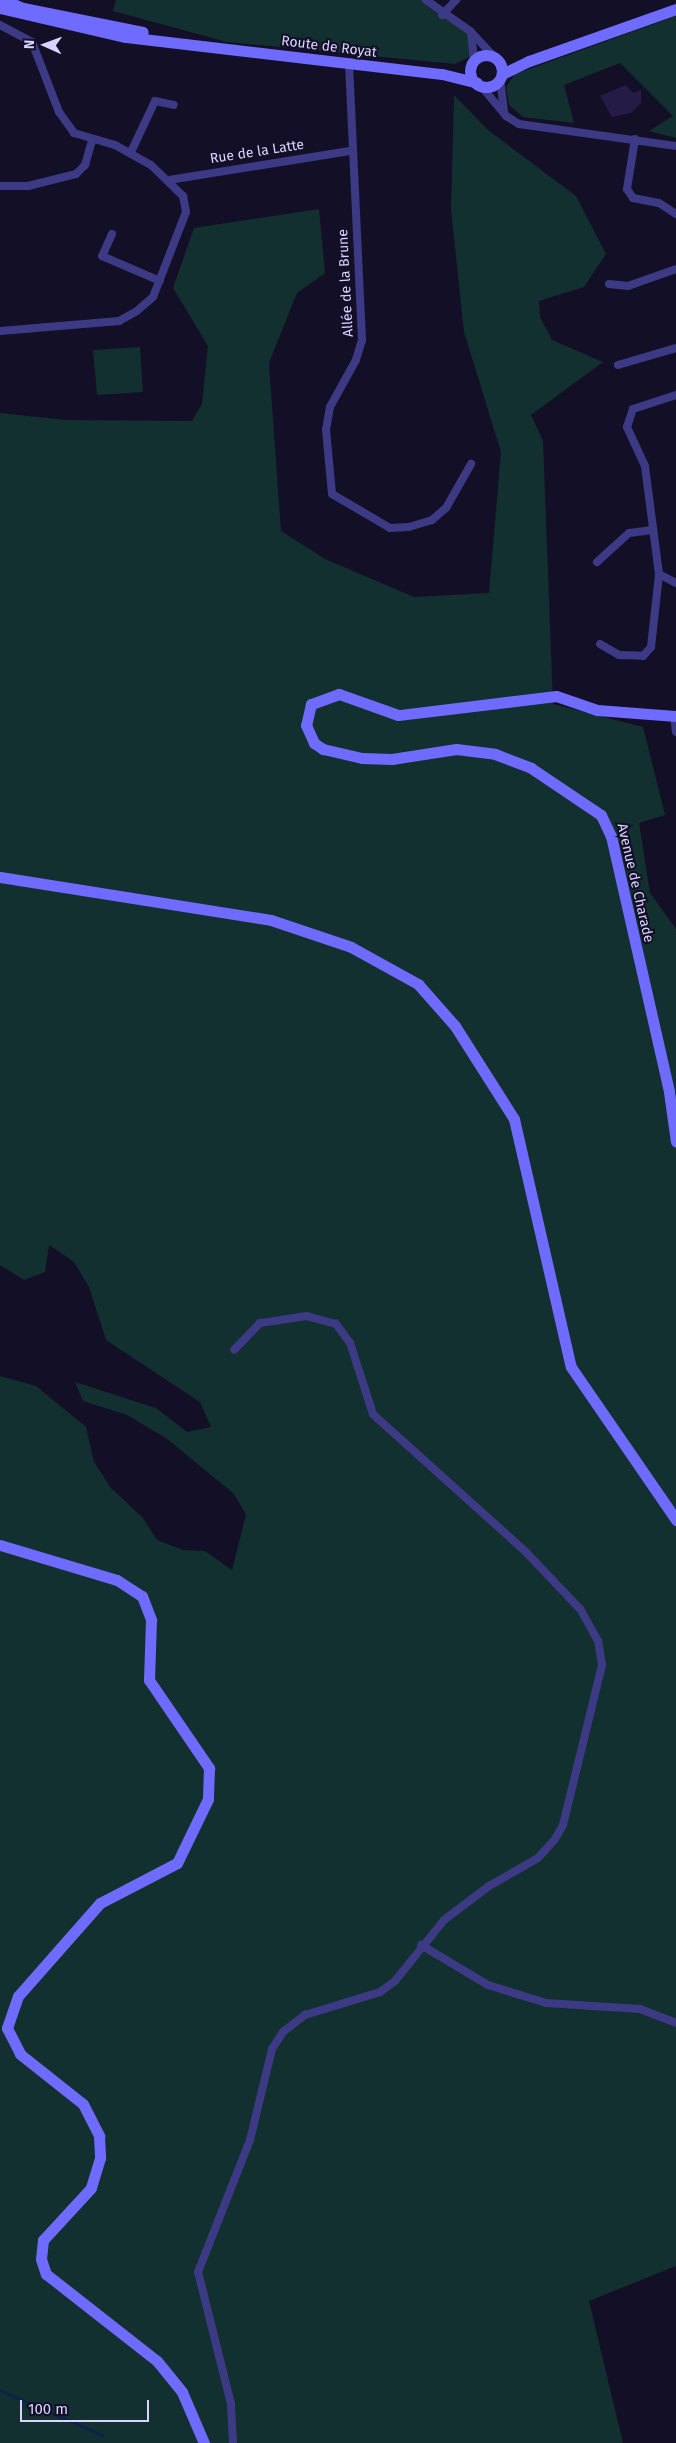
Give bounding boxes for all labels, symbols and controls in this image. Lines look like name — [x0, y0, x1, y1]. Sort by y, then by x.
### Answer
north arrow — [20, 20, 70, 70]
street label: Route de Royat — [280, 33, 378, 61]
text: N — [21, 40, 38, 49]
street label: Rue de la Latte — [209, 136, 305, 168]
street label: Allée de la Brune — [335, 229, 357, 337]
street label: Avenue de Charade — [613, 822, 657, 944]
scale bar — [22, 2390, 151, 2422]
text: 100 m — [28, 2400, 68, 2418]

